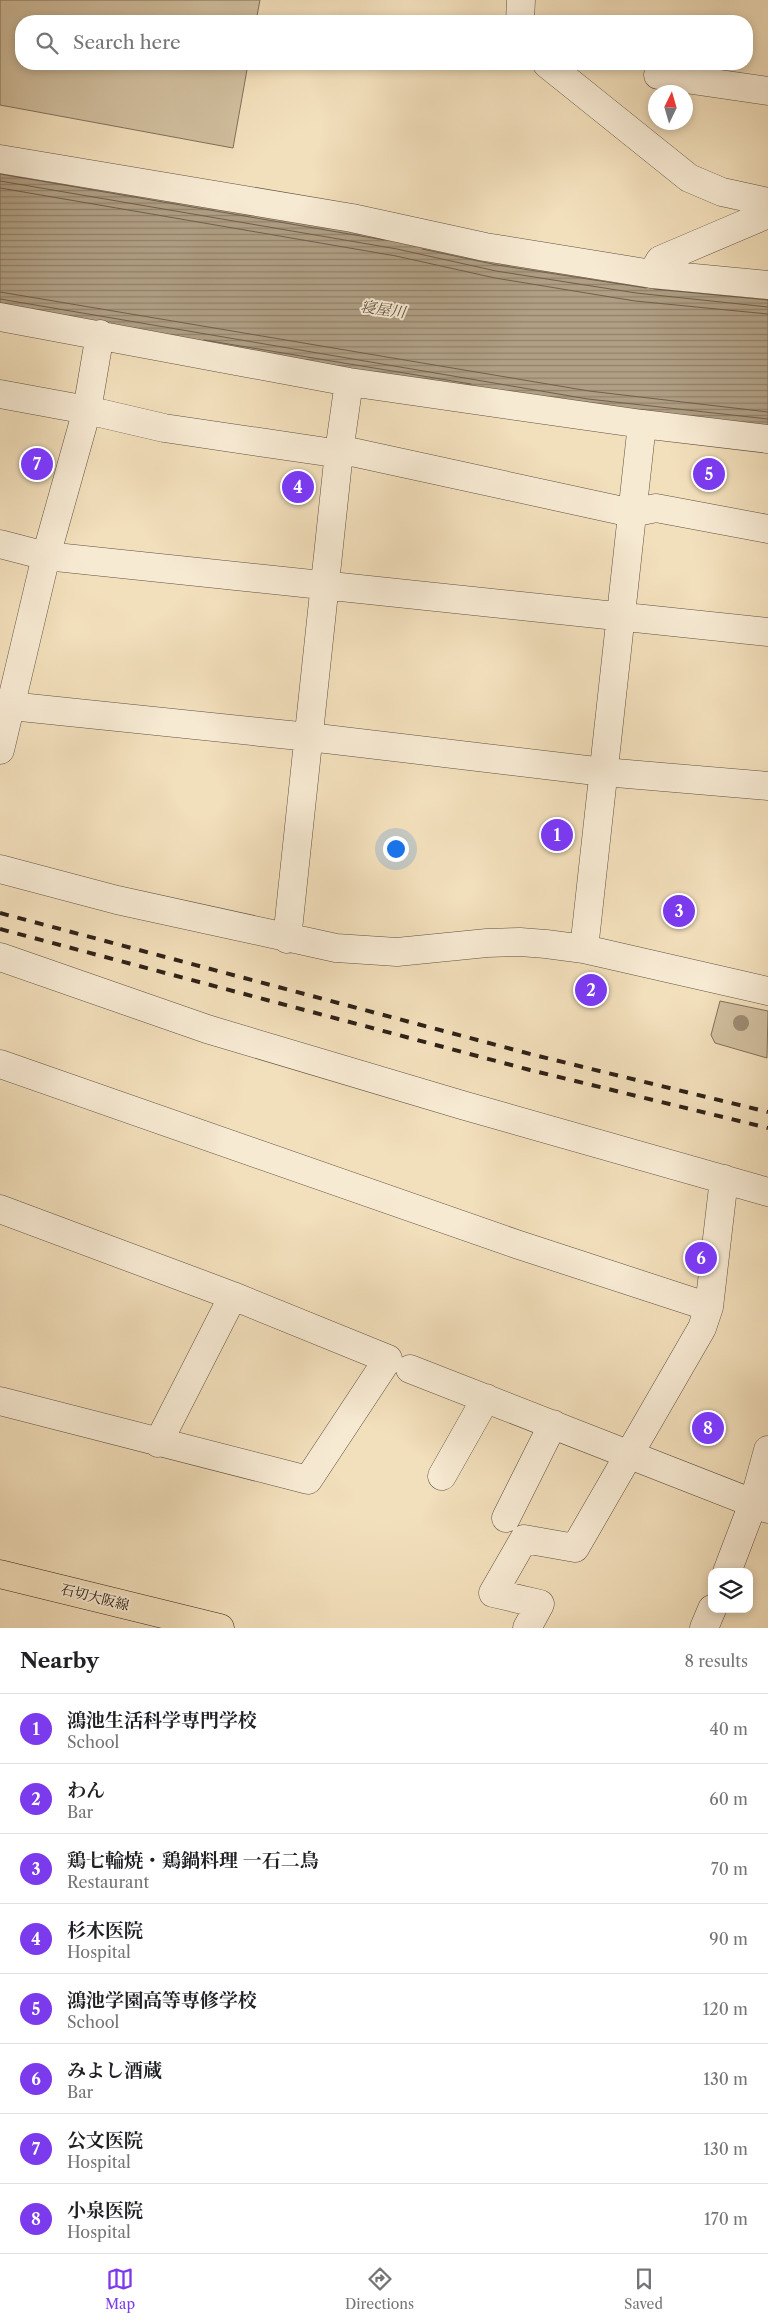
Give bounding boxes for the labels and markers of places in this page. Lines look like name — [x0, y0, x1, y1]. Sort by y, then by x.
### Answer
pin: 7 — [21, 445, 53, 483]
pin: 5 — [693, 455, 725, 493]
pin: 4 — [282, 468, 314, 506]
pin: 1 — [541, 816, 573, 854]
pin: 3 — [663, 892, 695, 930]
pin: 2 — [575, 971, 607, 1009]
pin: 6 — [685, 1239, 717, 1277]
pin: 8 — [692, 1409, 724, 1447]

